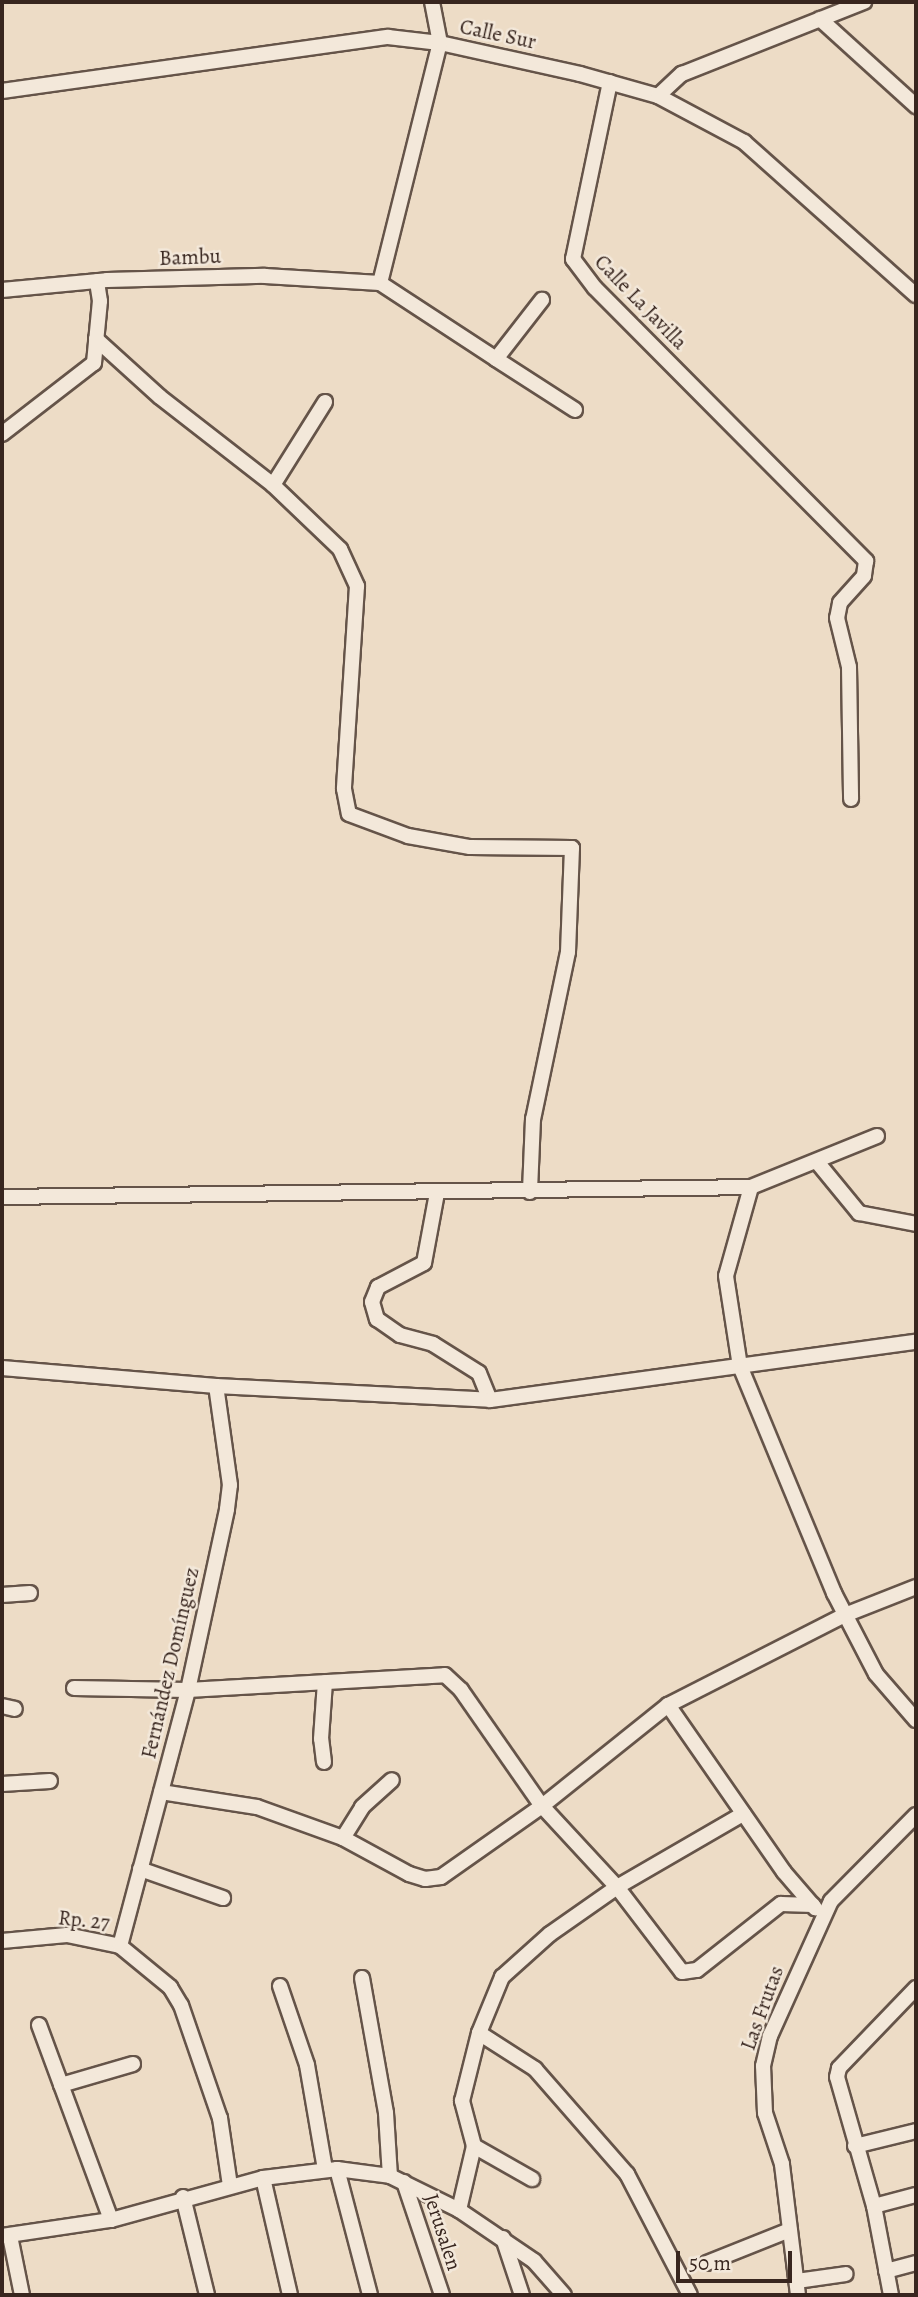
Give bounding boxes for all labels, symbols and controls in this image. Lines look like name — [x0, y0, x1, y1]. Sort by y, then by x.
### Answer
street label: Calle Sur — [458, 14, 538, 54]
street label: Bambu — [159, 243, 221, 271]
street label: Calle La Javilla — [589, 249, 693, 355]
street label: Fernández Domínguez — [136, 1565, 204, 1761]
street label: Rp. 27 — [57, 1905, 111, 1935]
street label: Las Frutas — [735, 1962, 789, 2054]
street label: Jerusalen — [419, 2190, 467, 2274]
scale bar — [680, 2238, 796, 2282]
text: 50 m — [689, 2249, 731, 2277]

